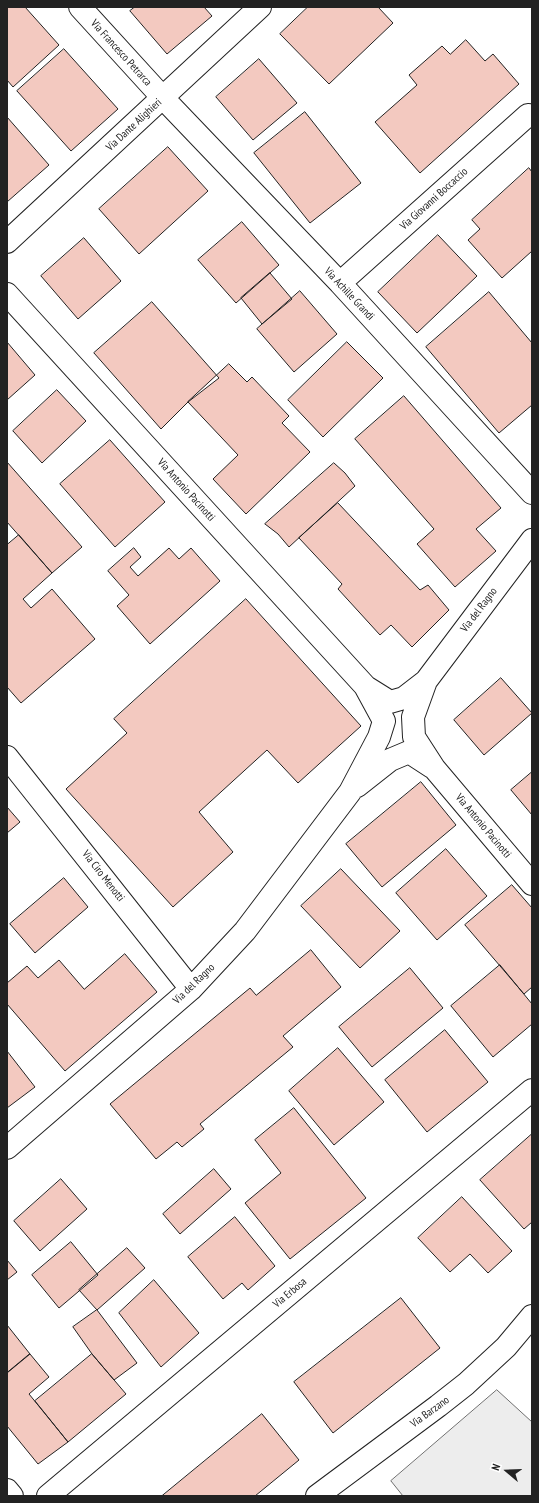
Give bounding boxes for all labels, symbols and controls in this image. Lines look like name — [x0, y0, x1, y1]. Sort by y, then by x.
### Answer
street label: Via Francesco Petrarca — [88, 17, 154, 89]
street label: Via Dante Alighieri — [103, 96, 165, 154]
street label: Via Giovanni Boccaccio — [397, 165, 471, 233]
street label: Via Achille Grandi — [321, 265, 377, 323]
street label: Via Antonio Pacinotti — [154, 456, 218, 524]
street label: Via del Ragno — [458, 585, 500, 635]
street label: Via Antonio Pacinotti — [452, 791, 514, 861]
street label: Via Ciro Menotti — [79, 848, 127, 904]
street label: Via del Ragno — [171, 961, 217, 1007]
street label: Via Erbosa — [271, 1275, 309, 1311]
street label: Via Barzano — [408, 1394, 452, 1430]
north arrow — [487, 1451, 527, 1491]
text: N — [488, 1462, 503, 1472]

